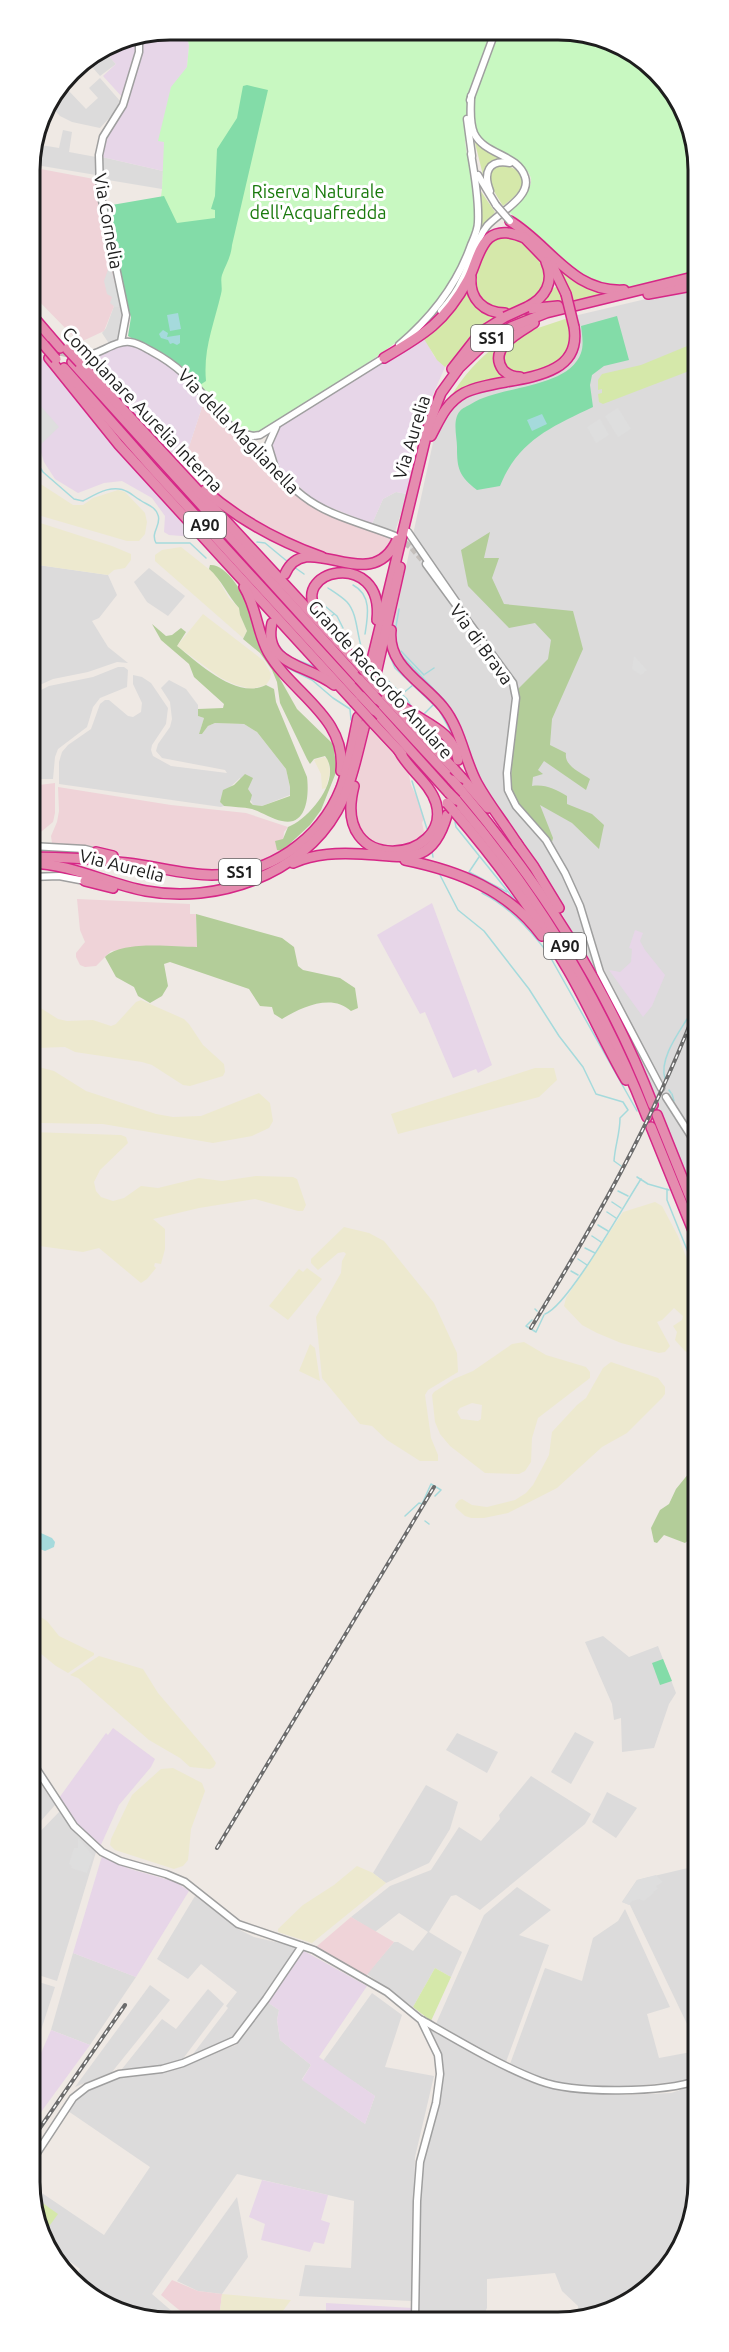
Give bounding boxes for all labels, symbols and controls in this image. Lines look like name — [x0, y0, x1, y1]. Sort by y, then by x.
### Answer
street label: Via Cornelia — [91, 172, 127, 270]
park label: Riserva Naturale dell'Acquafredda — [249, 181, 387, 222]
street label: Complanare Aurelia Interna — [59, 322, 227, 496]
road number: SS1 — [471, 325, 513, 351]
street label: Via della Maglianella — [174, 364, 304, 498]
street label: Via Aurelia — [389, 393, 433, 481]
road number: A90 — [184, 512, 226, 538]
street label: Grande Raccordo Anulare — [305, 596, 457, 762]
street label: Via di Brava — [446, 600, 518, 688]
street label: Via Aurelia — [77, 845, 167, 885]
road number: SS1 — [219, 859, 261, 885]
road number: A90 — [544, 933, 586, 959]

